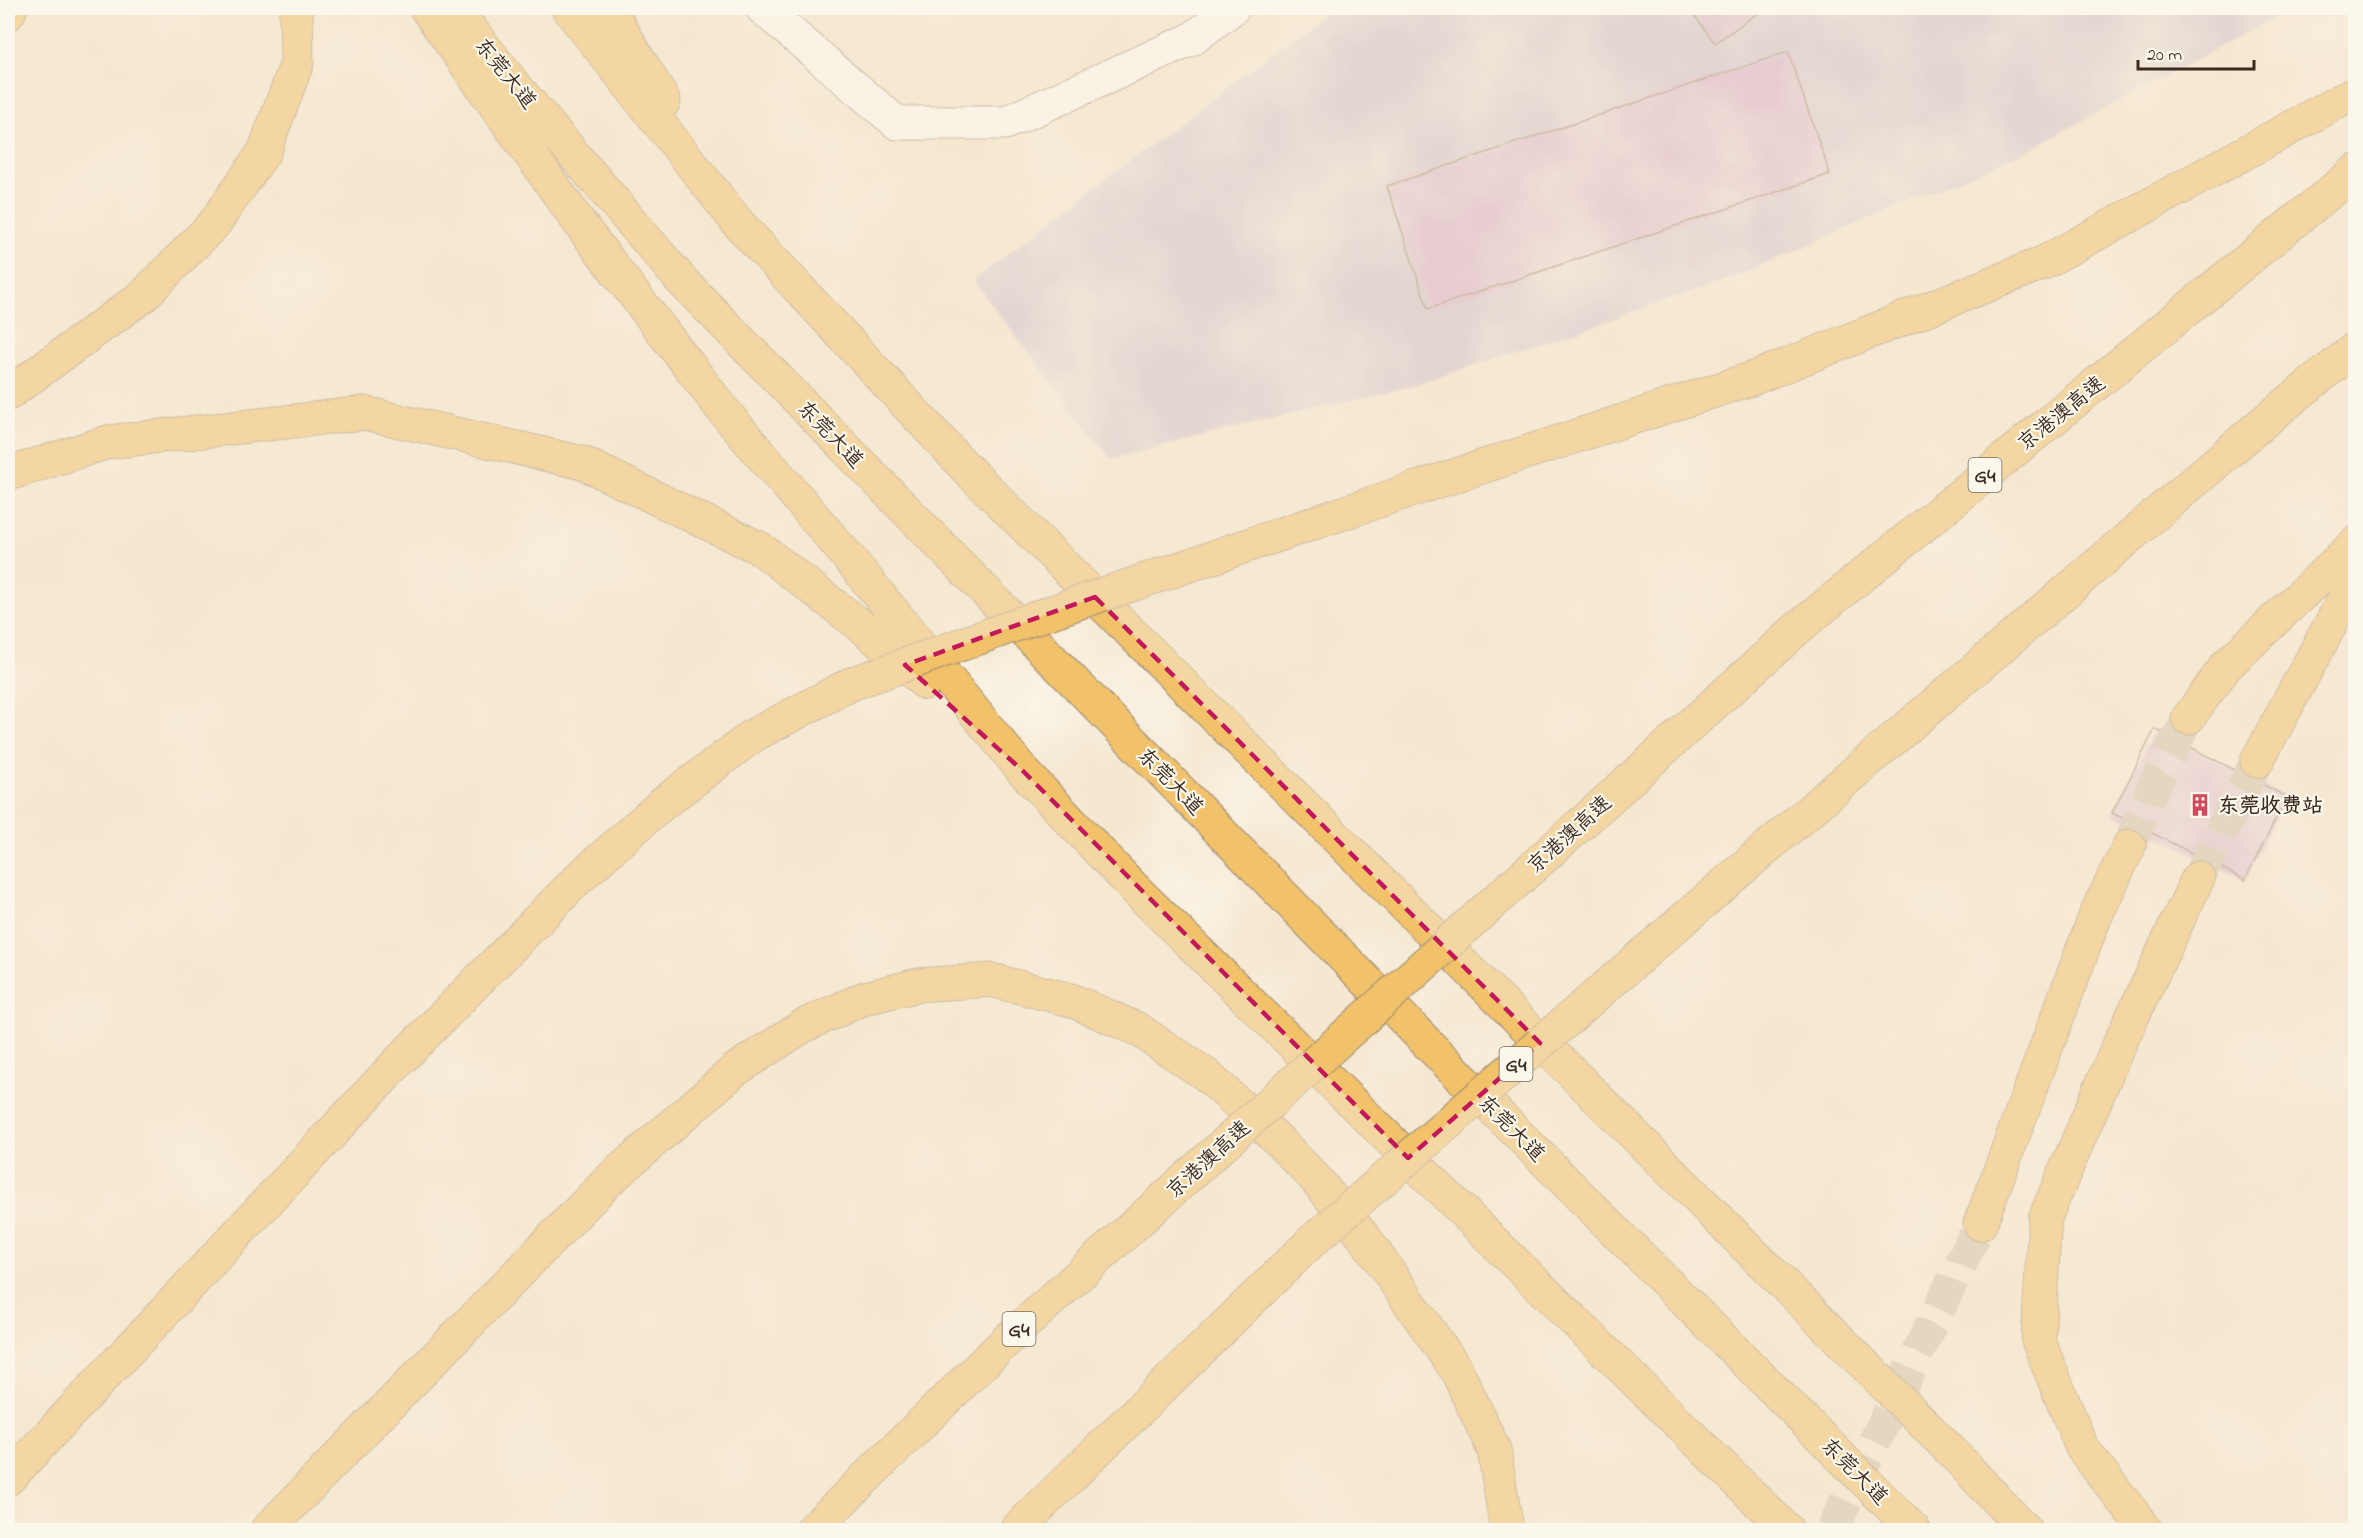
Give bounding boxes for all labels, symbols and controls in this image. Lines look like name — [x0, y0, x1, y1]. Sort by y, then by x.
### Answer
street label: 东莞大道 — [466, 32, 543, 116]
scale bar — [2138, 33, 2254, 71]
text: 20 m — [2147, 43, 2182, 69]
street label: 京港澳高速 — [2012, 370, 2112, 459]
street label: 东莞大道 — [790, 395, 870, 476]
road number: G4 — [1968, 458, 2002, 492]
street label: 东莞大道 — [1130, 742, 1210, 823]
street label: 京港澳高速 — [1521, 789, 1619, 882]
building icon: 东莞收费站 — [2187, 792, 2213, 818]
place label: 东莞收费站 — [2218, 792, 2323, 822]
road number: G4 — [1500, 1047, 1532, 1081]
street label: 东莞大道 — [1470, 1089, 1551, 1170]
street label: 京港澳高速 — [1160, 1114, 1258, 1207]
road number: G4 — [1002, 1312, 1036, 1346]
street label: 东莞大道 — [1813, 1432, 1894, 1513]

